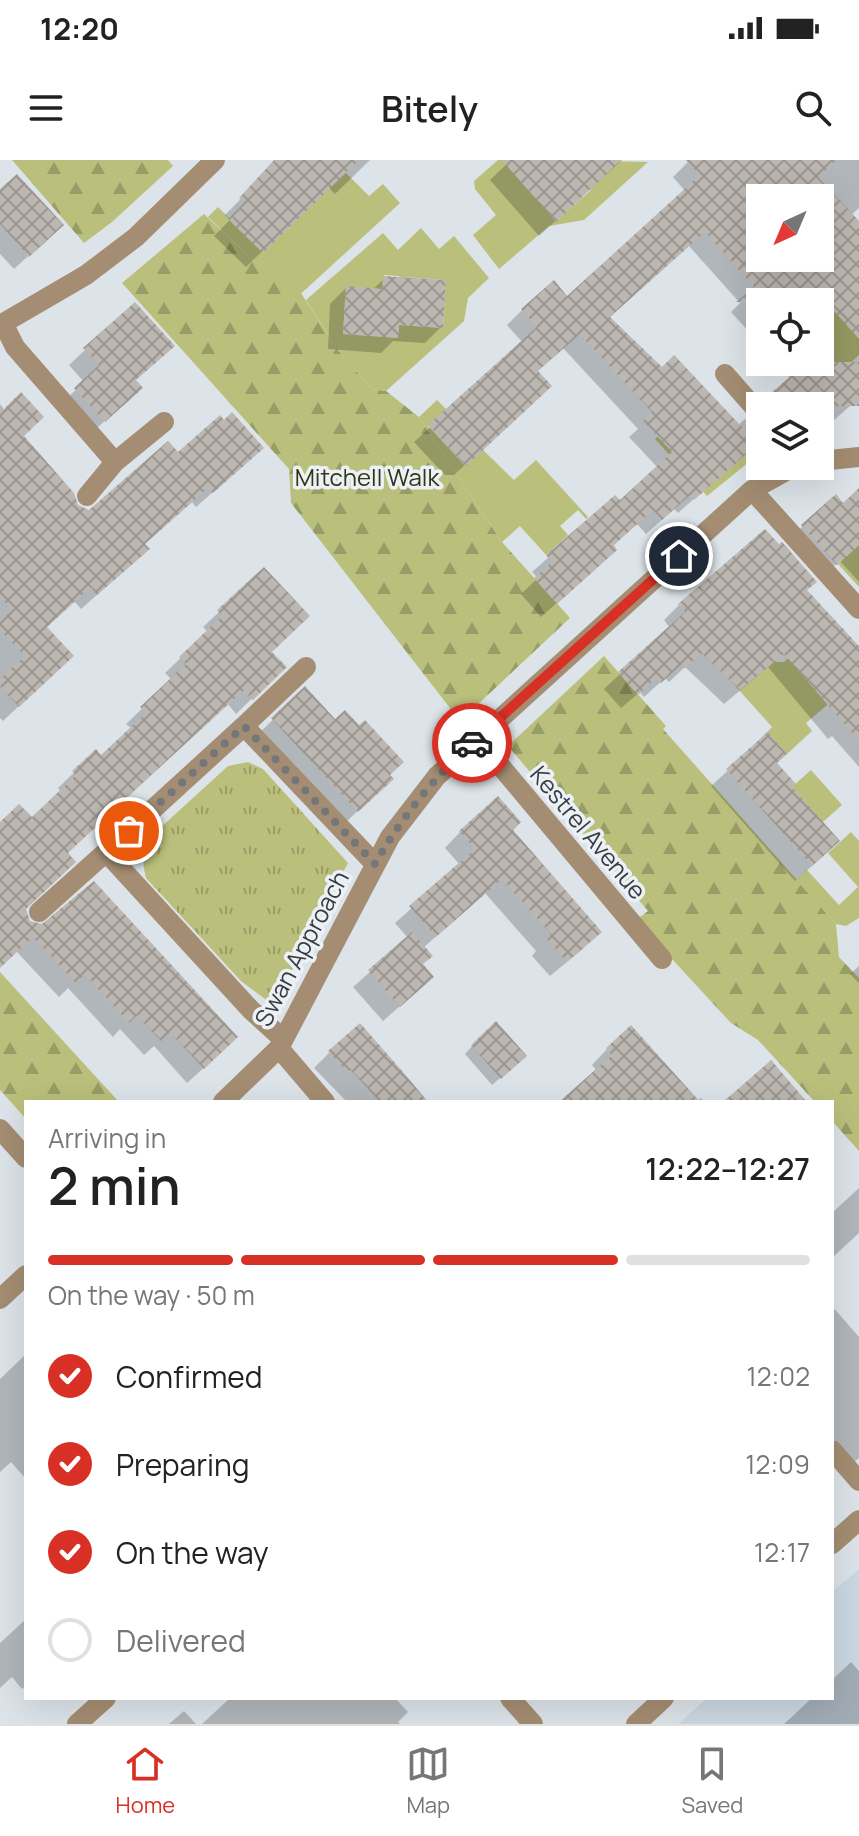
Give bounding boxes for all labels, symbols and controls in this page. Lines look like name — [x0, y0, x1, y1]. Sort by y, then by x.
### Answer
text: 12:20 — [40, 8, 119, 49]
text: Bitely — [381, 84, 478, 133]
icon: menu — [24, 86, 68, 130]
icon: search — [791, 86, 835, 130]
north arrow — [746, 184, 834, 272]
map controls — [746, 184, 834, 480]
button: locate — [746, 288, 834, 376]
button: layers — [746, 392, 834, 480]
park label: Mitchell Walk — [295, 460, 440, 493]
pin — [645, 522, 713, 590]
icon: home — [657, 534, 701, 578]
courier — [432, 703, 512, 783]
icon: car — [450, 721, 494, 765]
street label: Kestrel Avenue — [523, 758, 655, 906]
pin — [95, 797, 163, 865]
icon: bag — [107, 809, 151, 853]
street label: Swan Approach — [246, 864, 356, 1032]
text: Arriving in — [48, 1120, 166, 1156]
text: 12:22–12:27 — [645, 1148, 810, 1189]
text: 2 min — [48, 1150, 181, 1221]
text: On the way · 50 m — [48, 1277, 255, 1313]
icon: check — [48, 1354, 92, 1398]
text: Confirmed — [116, 1356, 263, 1397]
text: 12:02 — [747, 1358, 810, 1394]
icon: check — [48, 1442, 92, 1486]
text: Preparing — [116, 1444, 250, 1485]
text: 12:09 — [745, 1446, 810, 1482]
icon: check — [48, 1530, 92, 1574]
text: On the way — [116, 1532, 269, 1573]
text: 12:17 — [754, 1534, 810, 1570]
text: Delivered — [116, 1620, 246, 1661]
tab: Home — [116, 1742, 175, 1820]
tab: Map — [406, 1742, 450, 1820]
tab: Saved — [681, 1742, 743, 1820]

